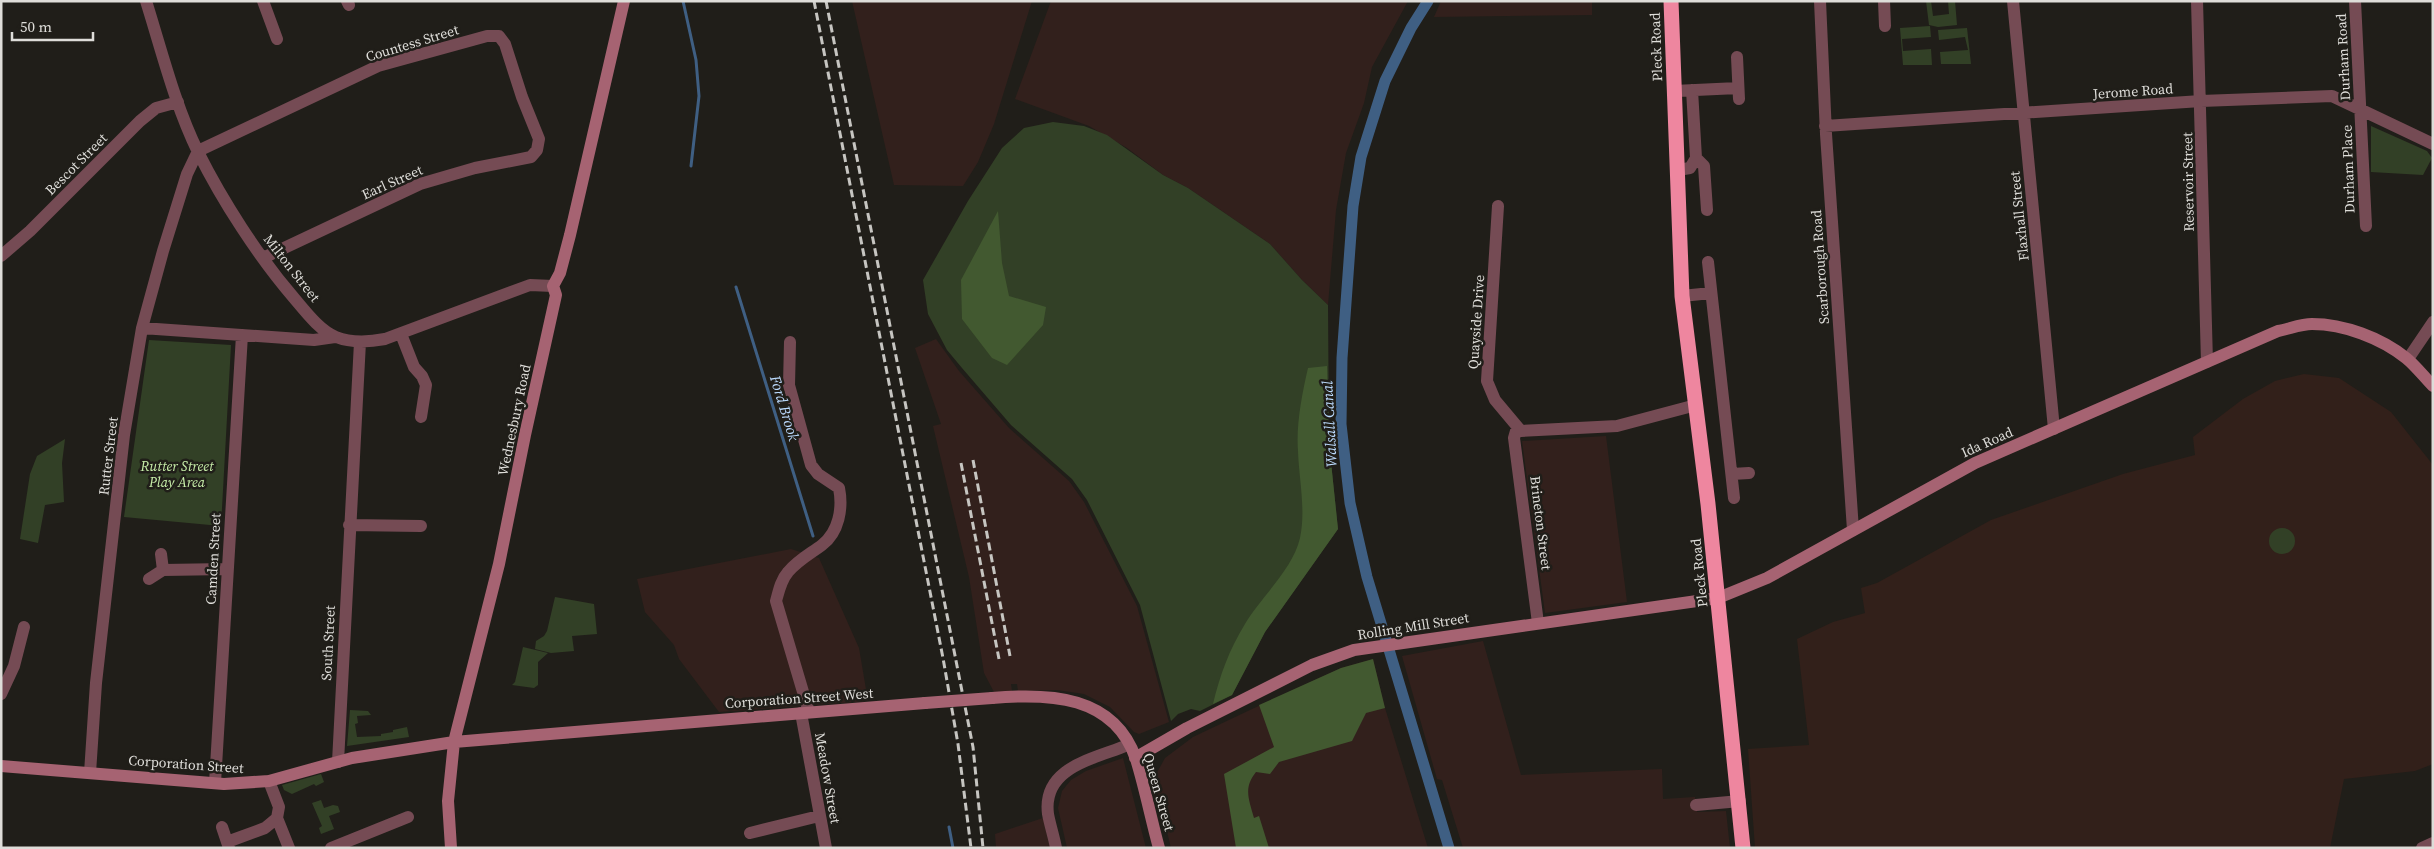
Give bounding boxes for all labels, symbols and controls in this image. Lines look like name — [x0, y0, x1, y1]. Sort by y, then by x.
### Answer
scale bar — [12, 10, 94, 42]
street label: Pleck Road — [1645, 12, 1667, 82]
street label: Durham Road — [2331, 13, 2355, 101]
text: 50 m — [20, 16, 52, 37]
street label: Countess Street — [363, 19, 461, 67]
street label: Jerome Road — [2091, 78, 2174, 104]
street label: Durham Place — [2336, 124, 2360, 214]
street label: Bescot Street — [41, 128, 112, 199]
street label: Reservoir Street — [2177, 132, 2199, 232]
street label: Earl Street — [358, 159, 426, 204]
street label: Flaxhall Street — [2004, 170, 2034, 262]
street label: Scarborough Road — [1806, 209, 1834, 325]
street label: Milton Street — [259, 230, 325, 306]
street label: Quayside Drive — [1463, 274, 1489, 370]
street label: Wednesbury Road — [492, 362, 536, 478]
water label: Ford Brook — [765, 372, 805, 444]
water label: Walsall Canal — [1316, 379, 1342, 468]
street label: Rutter Street — [93, 415, 123, 496]
street label: Ida Road — [1958, 422, 2016, 462]
park label: Rutter Street Play Area — [139, 456, 215, 492]
street label: Brineton Street — [1525, 475, 1557, 572]
street label: Camden Street — [201, 512, 225, 605]
street label: Pleck Road — [1685, 538, 1713, 608]
street label: South Street — [316, 604, 340, 681]
street label: Rolling Mill Street — [1356, 607, 1471, 645]
street label: Corporation Street West — [724, 683, 874, 713]
street label: Meadow Street — [810, 731, 846, 826]
street label: Corporation Street — [128, 750, 245, 778]
street label: Queen Street — [1138, 751, 1180, 834]

